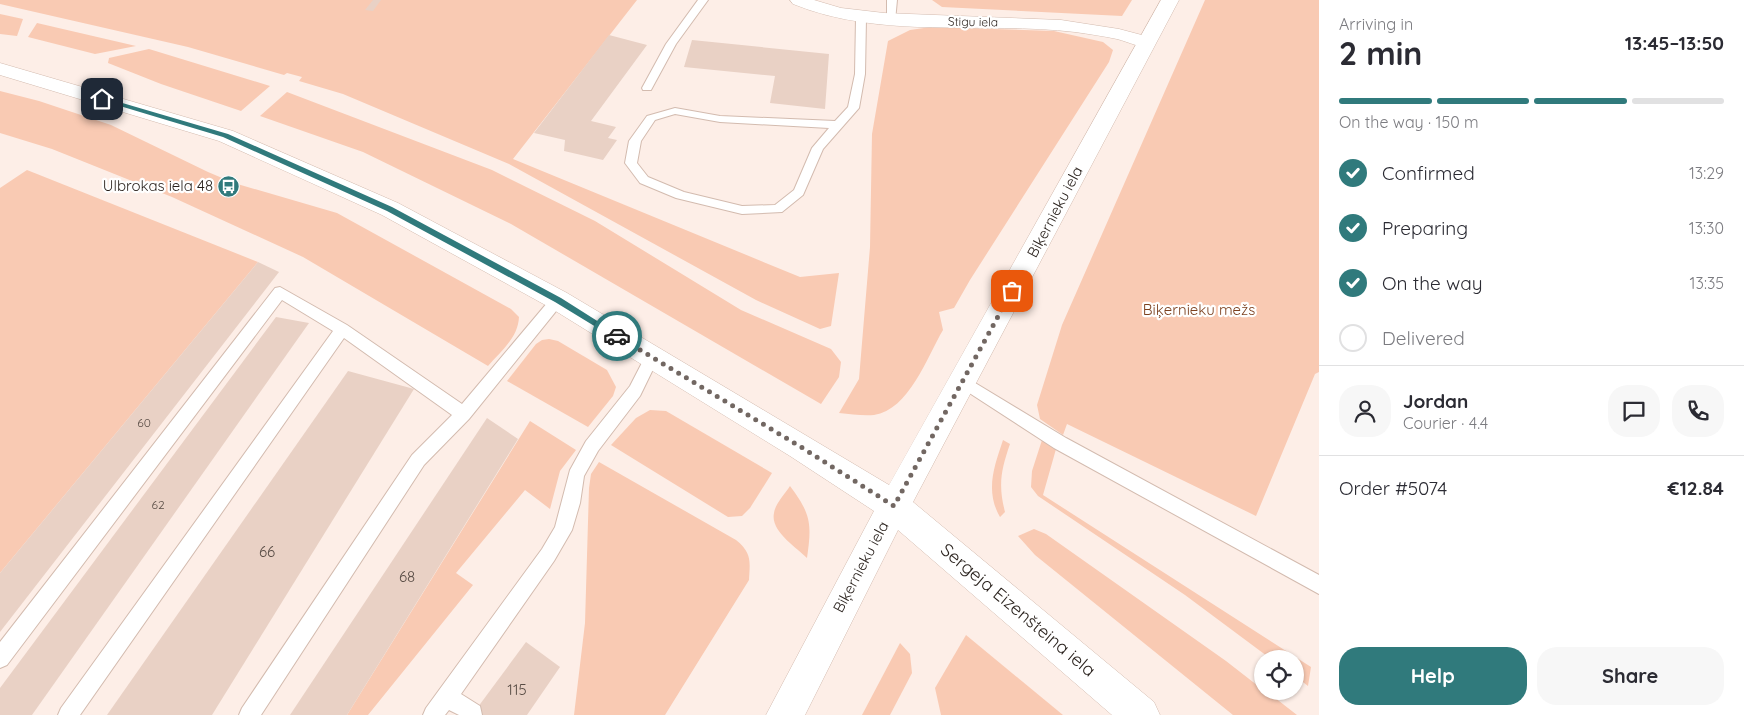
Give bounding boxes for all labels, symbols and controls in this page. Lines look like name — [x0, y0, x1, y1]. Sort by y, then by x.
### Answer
street label: Stigu iela — [948, 14, 998, 29]
text: Arriving in — [1339, 14, 1413, 34]
text: 13:45–13:50 — [1625, 31, 1724, 55]
text: 2 min — [1339, 33, 1422, 73]
pin — [81, 78, 123, 120]
icon: home — [88, 85, 116, 113]
text: On the way · 150 m — [1339, 112, 1479, 132]
icon: check — [1339, 159, 1367, 187]
text: Confirmed — [1382, 161, 1475, 185]
street label: Biķernieku iela — [1023, 163, 1087, 261]
text: 13:29 — [1689, 163, 1724, 183]
bus stop icon: Ulbrokas iela 48 — [217, 174, 241, 198]
place label: Ulbrokas iela 48 — [103, 176, 213, 195]
icon: check — [1339, 214, 1367, 242]
text: Preparing — [1382, 216, 1468, 240]
text: 13:30 — [1689, 218, 1724, 238]
icon: check — [1339, 269, 1367, 297]
pin — [991, 270, 1033, 312]
text: On the way — [1382, 271, 1483, 295]
text: 13:35 — [1690, 273, 1724, 293]
icon: bag — [998, 277, 1026, 305]
park label: Biķernieku mežs — [1143, 300, 1255, 319]
courier — [592, 311, 642, 361]
icon: car — [603, 322, 631, 350]
text: Delivered — [1382, 326, 1465, 350]
button: person — [1339, 385, 1391, 437]
button: chat — [1608, 385, 1660, 437]
button: phone — [1672, 385, 1724, 437]
text: Jordan — [1403, 389, 1468, 413]
text: Courier · 4.4 — [1403, 413, 1488, 433]
house number: 60 — [137, 415, 151, 430]
text: Order #5074 — [1339, 476, 1447, 500]
text: €12.84 — [1668, 476, 1724, 500]
house number: 62 — [151, 497, 165, 512]
street label: Biķernieku iela — [829, 518, 893, 616]
street label: Sergeja Eizenšteina iela — [936, 538, 1101, 681]
house number: 66 — [259, 542, 275, 561]
house number: 68 — [399, 567, 415, 586]
button: Help — [1339, 647, 1527, 705]
button: Share — [1537, 647, 1724, 705]
map controls — [1254, 650, 1304, 700]
button: locate — [1254, 650, 1304, 700]
house number: 115 — [507, 680, 527, 699]

